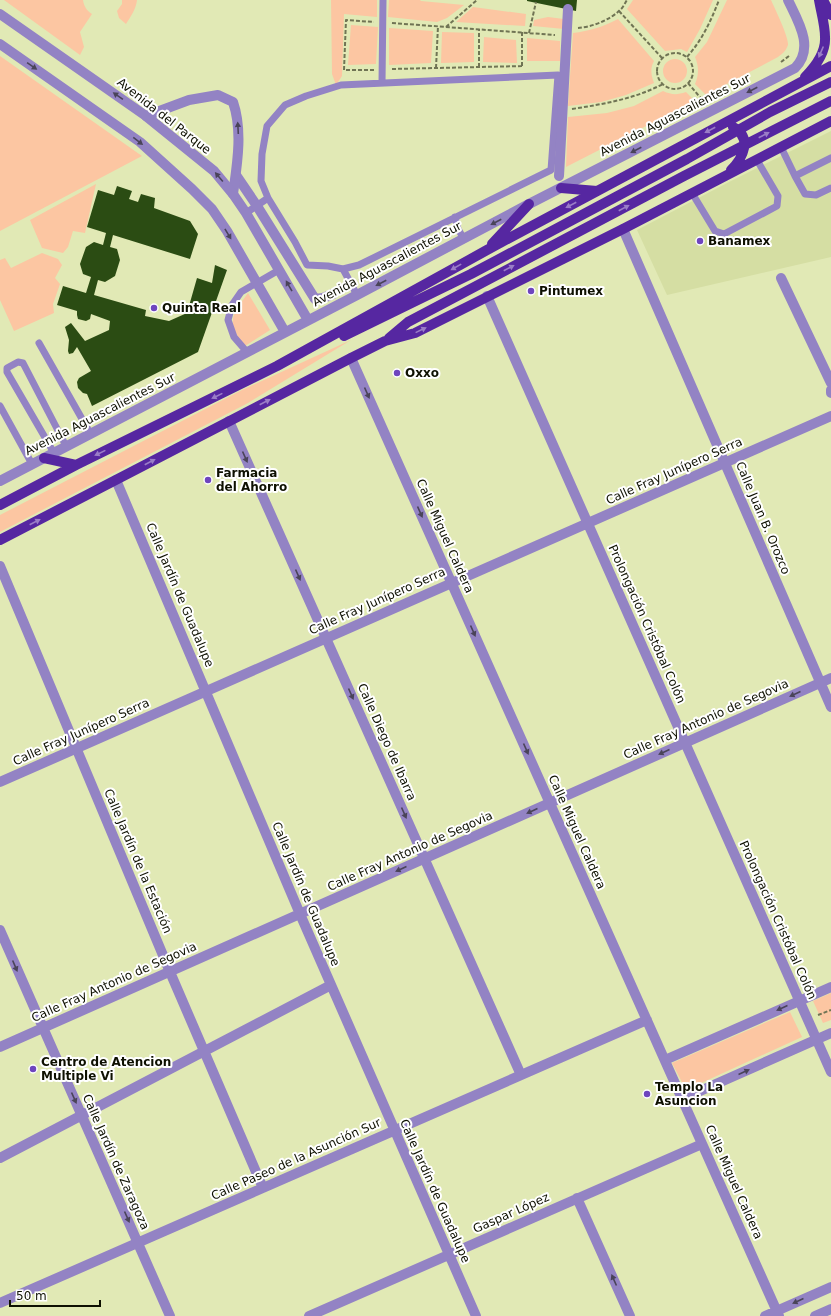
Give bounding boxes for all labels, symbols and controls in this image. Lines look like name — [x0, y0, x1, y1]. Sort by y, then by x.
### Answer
one-way arrow — [818, 46, 824, 58]
one-way arrow — [27, 62, 37, 70]
street label: Avenida Aguascalientes Sur — [598, 71, 752, 159]
street label: Avenida del Parque — [114, 75, 214, 157]
one-way arrow — [746, 87, 758, 93]
one-way arrow — [112, 92, 123, 100]
one-way arrow — [234, 122, 241, 134]
one-way arrow — [704, 127, 716, 134]
one-way arrow — [759, 131, 770, 138]
one-way arrow — [133, 137, 144, 145]
one-way arrow — [631, 146, 642, 153]
one-way arrow — [214, 172, 223, 182]
one-way arrow — [565, 202, 576, 208]
one-way arrow — [619, 204, 630, 211]
street label: Avenida Aguascalientes Sur — [310, 219, 464, 309]
one-way arrow — [490, 219, 502, 225]
one-way arrow — [225, 228, 232, 240]
place label: Banamex — [708, 234, 771, 248]
marker: Banamex — [695, 236, 705, 246]
one-way arrow — [450, 263, 462, 270]
one-way arrow — [504, 265, 515, 272]
one-way arrow — [285, 280, 292, 292]
one-way arrow — [375, 280, 387, 286]
place label: Pintumex — [539, 284, 603, 298]
marker: Pintumex — [526, 286, 536, 296]
place label: Quinta Real — [162, 301, 241, 315]
marker: Quinta Real — [149, 303, 159, 313]
one-way arrow — [415, 327, 426, 333]
place label: Oxxo — [405, 366, 439, 380]
marker: Oxxo — [392, 368, 402, 378]
street label: Avenida Aguascalientes Sur — [23, 370, 177, 458]
one-way arrow — [364, 388, 370, 399]
one-way arrow — [211, 393, 222, 399]
one-way arrow — [259, 399, 271, 406]
street label: Calle Fray Junípero Serra — [604, 435, 744, 507]
one-way arrow — [94, 450, 106, 456]
one-way arrow — [242, 451, 248, 463]
one-way arrow — [144, 459, 156, 466]
street label: Calle Juan B. Orozco — [733, 460, 793, 576]
place label: Farmacia del Ahorro — [216, 466, 287, 494]
marker: Farmacia del Ahorro — [203, 475, 213, 485]
street label: Calle Miguel Caldera — [414, 477, 476, 595]
one-way arrow — [417, 506, 423, 518]
one-way arrow — [29, 519, 40, 526]
street label: Calle Jardín de Guadalupe — [143, 521, 217, 669]
street label: Prolongación Cristóbal Colón — [606, 543, 688, 705]
street label: Calle Fray Junípero Serra — [307, 565, 447, 637]
one-way arrow — [295, 570, 301, 581]
one-way arrow — [470, 625, 476, 636]
street label: Calle Fray Antonio de Segovia — [621, 676, 791, 762]
street label: Calle Diego de Ibarra — [355, 681, 419, 803]
one-way arrow — [348, 688, 355, 700]
one-way arrow — [789, 691, 801, 697]
street label: Calle Fray Junípero Serra — [11, 696, 151, 768]
one-way arrow — [523, 744, 529, 755]
one-way arrow — [658, 749, 669, 755]
street label: Calle Miguel Caldera — [546, 773, 608, 891]
street label: Calle Jardín de la Estación — [101, 787, 175, 935]
one-way arrow — [402, 807, 408, 819]
street label: Calle Fray Antonio de Segovia — [325, 808, 495, 894]
one-way arrow — [526, 808, 538, 814]
street label: Calle Jardín de Guadalupe — [269, 820, 343, 968]
street label: Prolongación Cristóbal Colón — [737, 839, 819, 1001]
one-way arrow — [395, 866, 406, 872]
street label: Calle Fray Antonio de Segovia — [29, 939, 199, 1025]
one-way arrow — [13, 961, 19, 973]
one-way arrow — [777, 1005, 788, 1011]
place label: Centro de Atencion Multiple Vi — [41, 1055, 171, 1083]
marker: Centro de Atencion Multiple Vi — [28, 1064, 38, 1074]
one-way arrow — [738, 1069, 749, 1075]
place label: Templo La Asuncion — [655, 1080, 723, 1108]
marker: Templo La Asuncion — [642, 1089, 652, 1099]
one-way arrow — [71, 1092, 77, 1104]
street label: Calle Jardín de Zaragoza — [80, 1092, 152, 1232]
street label: Calle Paseo de la Asunción Sur — [209, 1115, 383, 1203]
street label: Calle Jardín de Guadalupe — [397, 1117, 473, 1265]
street label: Calle Miguel Caldera — [703, 1123, 765, 1241]
street label: Gaspar López — [471, 1190, 551, 1236]
one-way arrow — [124, 1211, 130, 1222]
one-way arrow — [611, 1275, 617, 1286]
scale bar — [10, 1282, 100, 1308]
text: 50 m — [16, 1289, 47, 1303]
one-way arrow — [792, 1298, 804, 1305]

